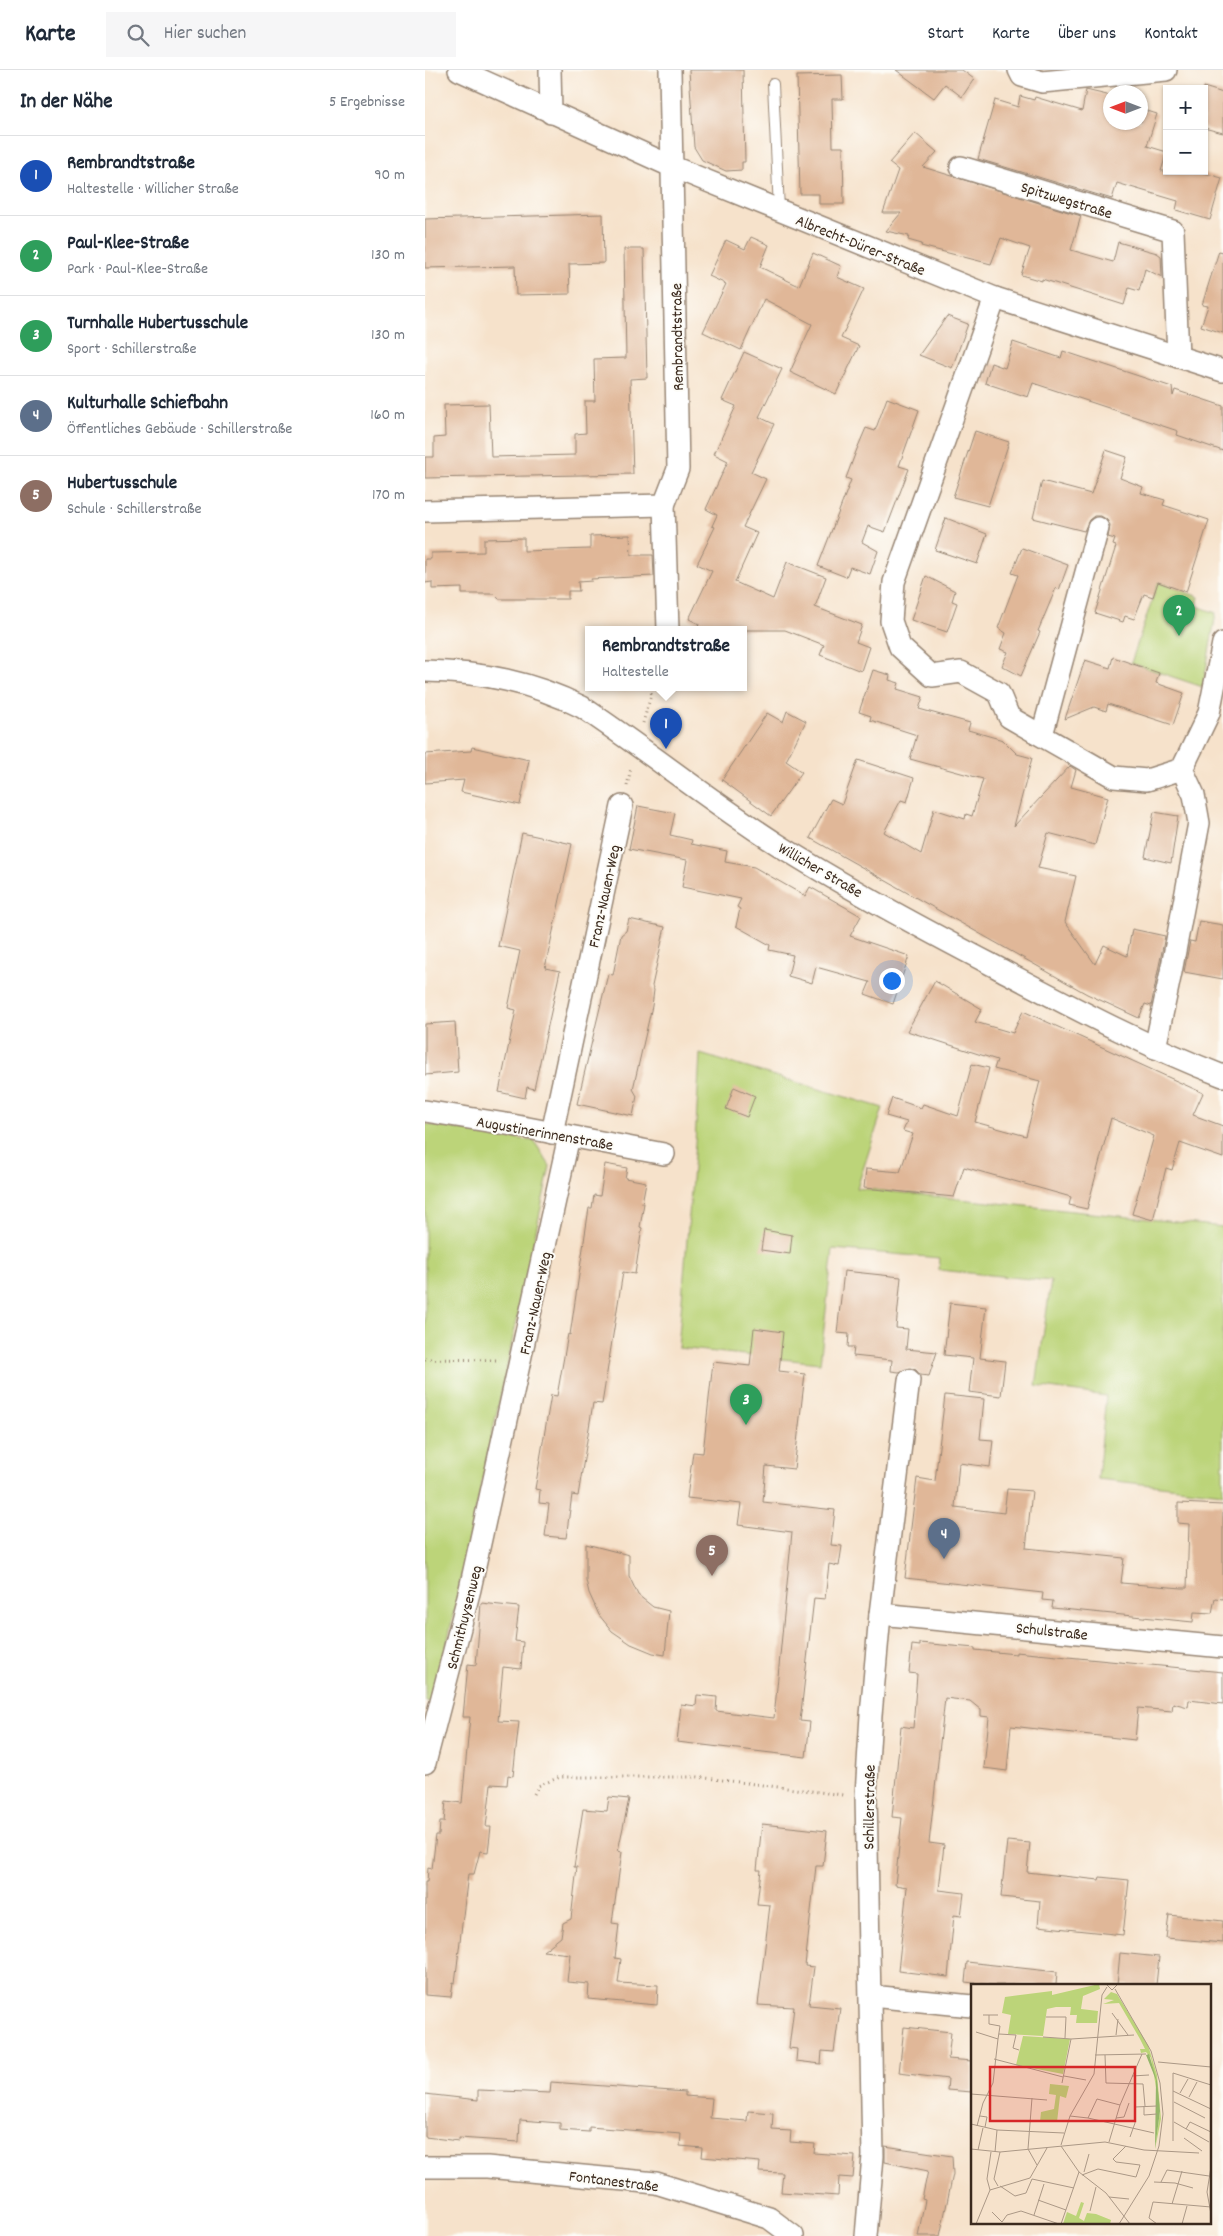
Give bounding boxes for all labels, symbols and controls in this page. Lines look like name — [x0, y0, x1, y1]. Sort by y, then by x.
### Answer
search box — [106, 12, 456, 57]
text: Karte — [25, 18, 76, 52]
icon: search — [124, 21, 152, 49]
text: Hier suchen — [164, 21, 246, 48]
text: Start — [928, 22, 964, 47]
text: Karte — [992, 22, 1030, 47]
text: Über uns — [1058, 22, 1116, 47]
text: Kontakt — [1144, 22, 1198, 47]
north arrow — [1103, 85, 1148, 130]
map controls — [1163, 85, 1208, 175]
button: + — [1163, 85, 1208, 130]
text: In der Nähe — [20, 88, 112, 118]
text: 5 Ergebnisse — [329, 91, 405, 114]
button: − — [1163, 130, 1208, 175]
text: Rembrandtstraße — [67, 151, 195, 178]
text: 1 — [34, 164, 38, 187]
text: 90 m — [374, 164, 405, 187]
street label: Spitzwegstraße — [1018, 177, 1115, 226]
text: Haltestelle · Willicher Straße — [67, 178, 239, 201]
street label: Albrecht-Dürer-Straße — [792, 210, 928, 283]
text: Paul-Klee-Straße — [67, 231, 189, 258]
text: 2 — [33, 244, 40, 267]
text: 130 m — [371, 244, 405, 267]
text: Park · Paul-Klee-Straße — [67, 258, 208, 281]
street label: Rembrandtstraße — [666, 283, 691, 391]
text: Turnhalle Hubertusschule — [67, 311, 248, 338]
text: 3 — [32, 324, 40, 347]
text: 130 m — [371, 324, 405, 347]
text: Sport · Schillerstraße — [67, 338, 196, 361]
text: Kulturhalle Schiefbahn — [67, 391, 228, 418]
text: 4 — [33, 404, 39, 427]
text: 160 m — [370, 404, 405, 427]
text: Öffentliches Gebäude · Schillerstraße — [67, 418, 292, 441]
text: Hubertusschule — [67, 471, 177, 498]
text: 5 — [32, 484, 40, 507]
text: 170 m — [372, 484, 405, 507]
text: Schule · Schillerstraße — [67, 498, 202, 521]
pin: 2 — [1163, 595, 1195, 636]
popup — [585, 626, 747, 691]
text: Rembrandtstraße — [602, 634, 730, 661]
text: Haltestelle — [602, 661, 669, 684]
pin: 1 — [650, 708, 682, 749]
street label: Willicher Straße — [773, 838, 866, 905]
street label: Franz-Nauen-Weg — [583, 843, 628, 950]
your location — [879, 968, 905, 994]
street label: Augustinerinnenstraße — [474, 1111, 615, 1158]
street label: Franz-Nauen-Weg — [514, 1250, 559, 1357]
pin: 3 — [730, 1384, 762, 1425]
pin: 4 — [928, 1518, 960, 1559]
pin: 5 — [696, 1535, 728, 1576]
street label: Schmithuysenweg — [441, 1563, 490, 1672]
street label: Schulstraße — [1015, 1617, 1089, 1648]
street label: Schillerstraße — [858, 1764, 883, 1850]
inset map — [971, 1984, 1211, 2224]
street label: Fontanestraße — [568, 2166, 660, 2199]

